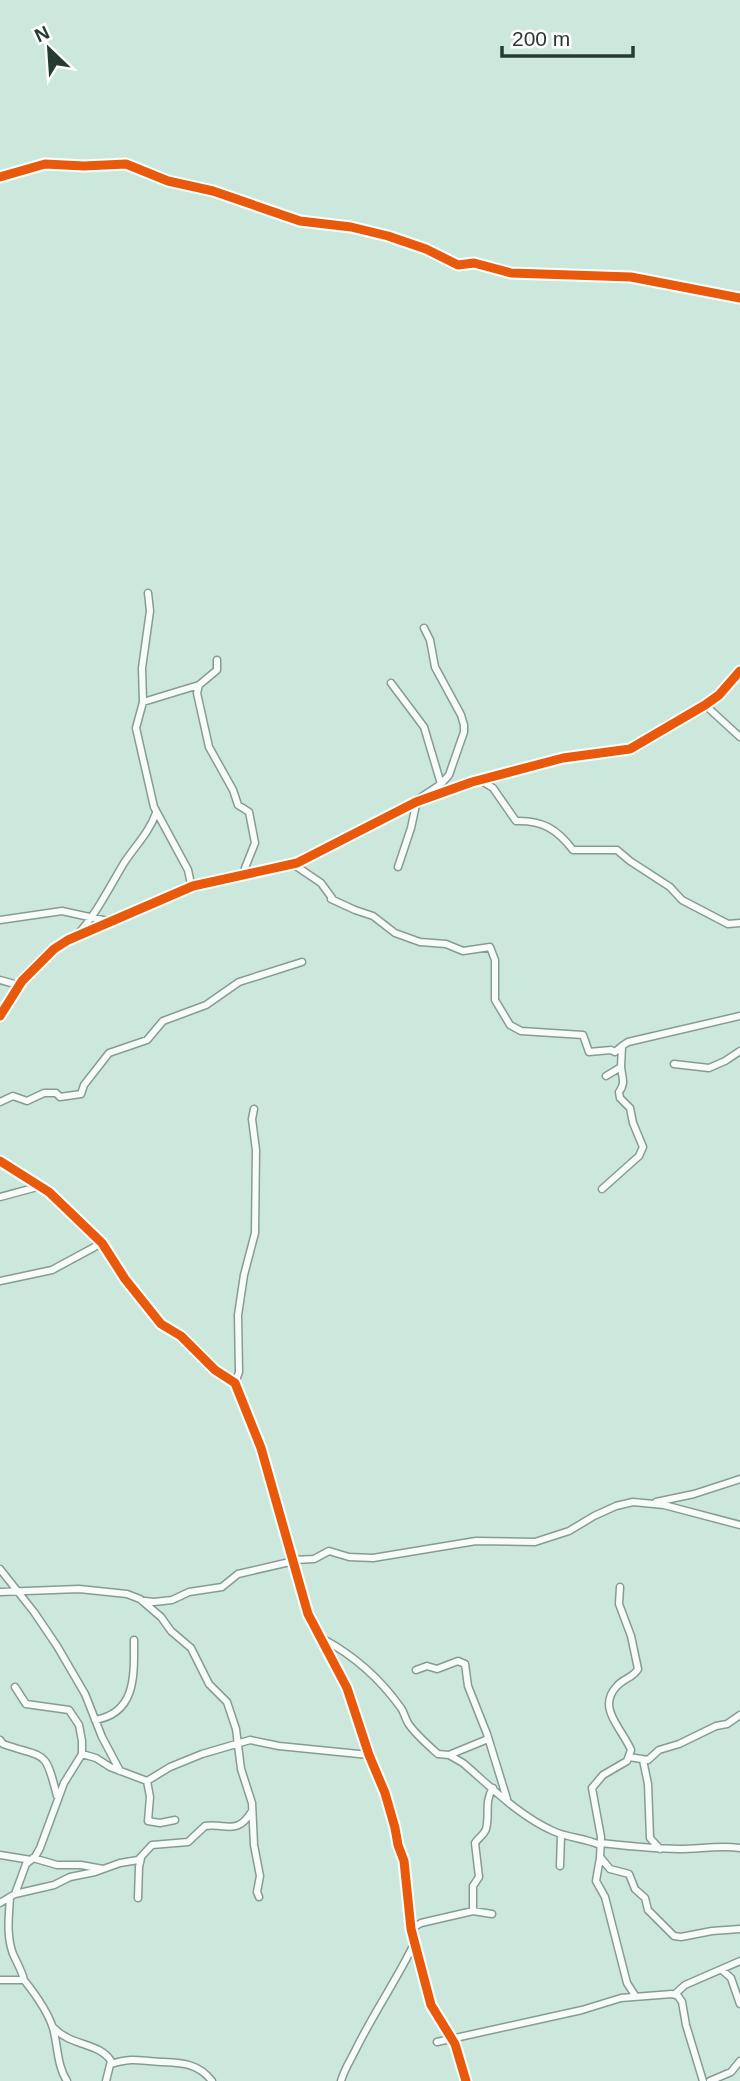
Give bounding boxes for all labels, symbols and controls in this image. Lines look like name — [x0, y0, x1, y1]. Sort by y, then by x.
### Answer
north arrow — [14, 14, 84, 84]
scale bar — [502, 14, 633, 58]
text: N — [31, 22, 53, 46]
text: 200 m — [512, 27, 570, 50]

